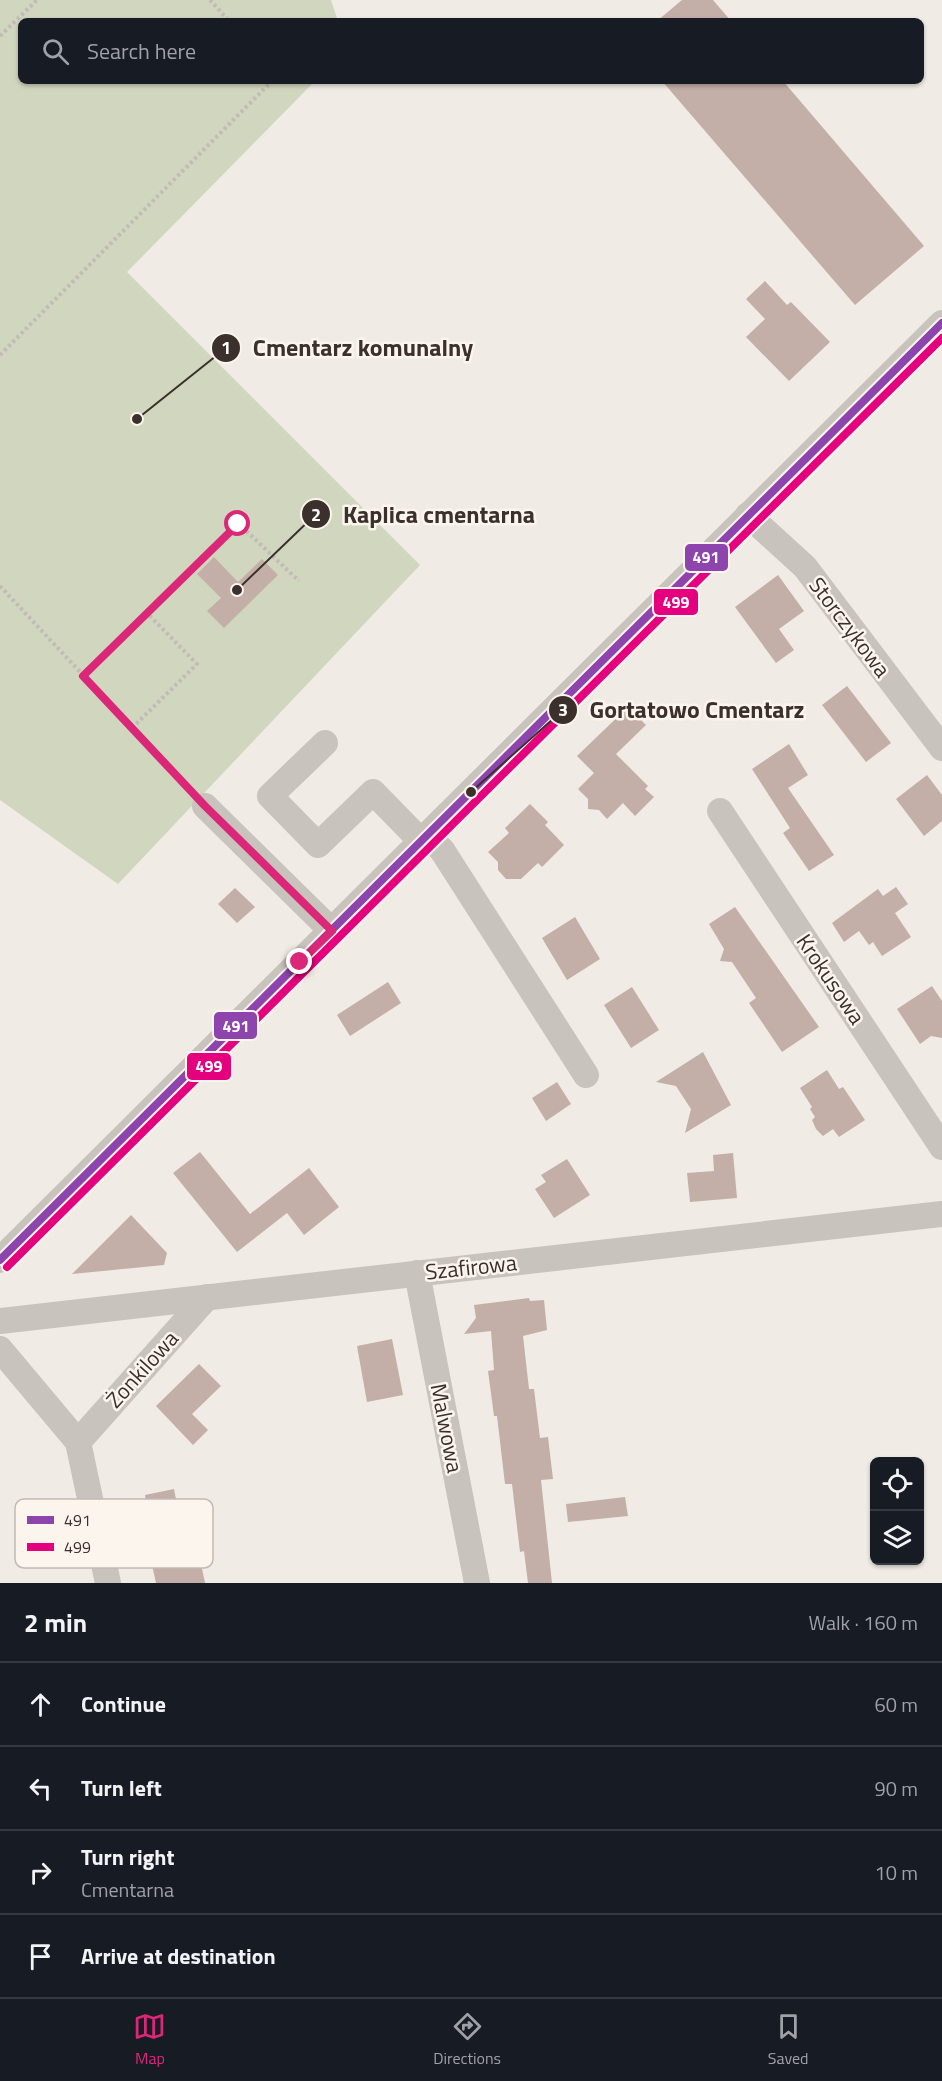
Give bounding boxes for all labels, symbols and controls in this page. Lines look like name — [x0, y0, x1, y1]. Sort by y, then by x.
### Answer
search box — [18, 18, 924, 84]
text: Search here — [87, 34, 196, 68]
icon: search — [39, 35, 72, 68]
callout: Cmentarz komunalny — [211, 327, 485, 369]
text: Cmentarz komunalny — [253, 329, 473, 365]
text: 1 — [221, 334, 231, 361]
callout: Kaplica cmentarna — [301, 493, 547, 535]
text: Kaplica cmentarna — [343, 496, 535, 532]
text: 2 — [311, 501, 321, 528]
route start — [224, 510, 250, 536]
line badge: 491 — [684, 543, 729, 572]
text: 491 — [693, 545, 719, 569]
street label: Storczykowa — [801, 570, 899, 684]
line badge: 499 — [653, 588, 699, 616]
text: 499 — [663, 590, 689, 614]
callout: Gortatowo Cmentarz — [548, 689, 817, 731]
text: Gortatowo Cmentarz — [590, 691, 804, 727]
text: 3 — [558, 696, 568, 723]
street label: Krokusowa — [788, 927, 874, 1031]
route end — [286, 948, 312, 974]
line badge: 491 — [213, 1011, 258, 1040]
text: 491 — [223, 1014, 249, 1038]
line badge: 499 — [186, 1052, 232, 1081]
text: 499 — [196, 1054, 222, 1078]
street label: Szafirowa — [424, 1245, 518, 1289]
street label: Żonkilowa — [98, 1322, 186, 1416]
street label: Malwowa — [422, 1380, 472, 1476]
map controls — [870, 1457, 924, 1565]
button: locate — [870, 1457, 924, 1511]
legend — [15, 1499, 213, 1568]
text: 491 — [64, 1508, 91, 1532]
button: layers — [870, 1511, 924, 1565]
text: 499 — [64, 1535, 91, 1559]
text: 2 min — [24, 1603, 87, 1642]
text: Walk · 160 m — [809, 1607, 918, 1638]
text: Continue — [81, 1687, 166, 1721]
icon: ahead — [24, 1688, 57, 1721]
text: 60 m — [874, 1689, 918, 1720]
text: Turn left — [81, 1771, 162, 1805]
icon: left — [24, 1772, 57, 1805]
text: 90 m — [874, 1773, 918, 1804]
text: Turn right — [81, 1840, 175, 1874]
icon: right — [24, 1856, 57, 1889]
text: 10 m — [874, 1857, 918, 1888]
text: Cmentarna — [81, 1874, 174, 1905]
text: Arrive at destination — [81, 1939, 276, 1973]
icon: arrive — [24, 1940, 57, 1973]
tab: Map — [133, 2010, 166, 2070]
tab: Directions — [433, 2010, 501, 2070]
tab: Saved — [768, 2010, 809, 2070]

